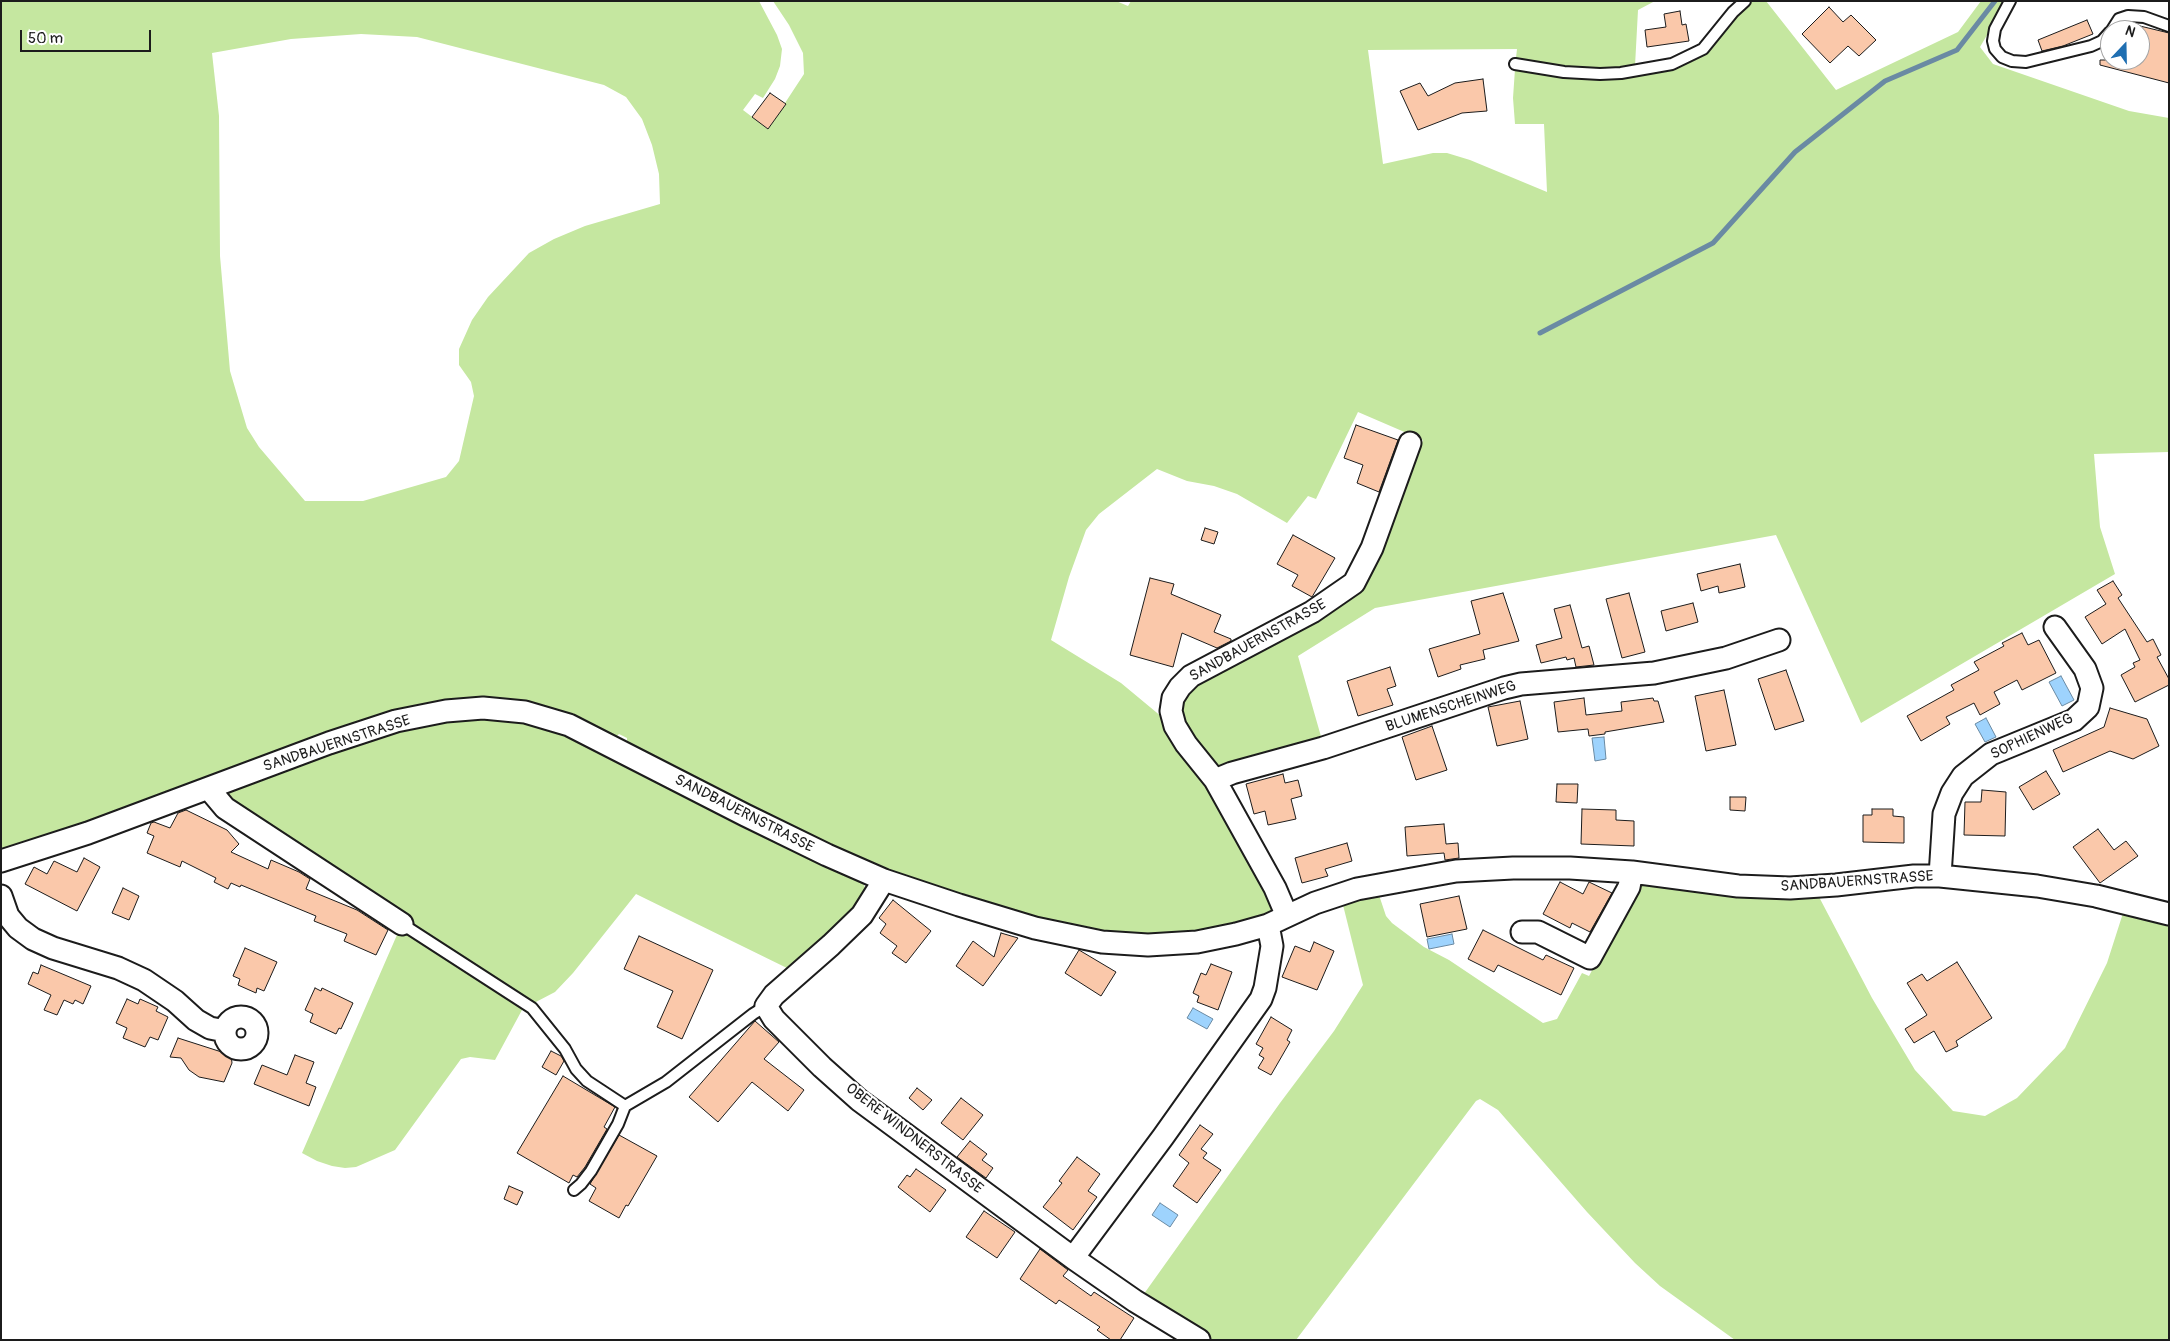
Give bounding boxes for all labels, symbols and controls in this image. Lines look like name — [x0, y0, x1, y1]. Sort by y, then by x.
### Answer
scale bar — [22, 20, 154, 52]
north arrow — [2100, 20, 2150, 70]
text: N — [2123, 22, 2138, 41]
text: 50 m — [28, 29, 63, 48]
street label: SANDBAUERNSTRASSE — [1186, 596, 1330, 686]
street label: BLUMENSCHEINWEG — [1383, 677, 1519, 737]
street label: SOPHIENWEG — [1988, 710, 2076, 764]
street label: SANDBAUERNSTRASSE — [261, 712, 413, 776]
street label: SANDBAUERNSTRASSE — [671, 771, 817, 857]
street label: SANDBAUERNSTRASSE — [1780, 868, 1934, 896]
street label: OBERE WINDNERSTRASSE — [842, 1080, 986, 1198]

